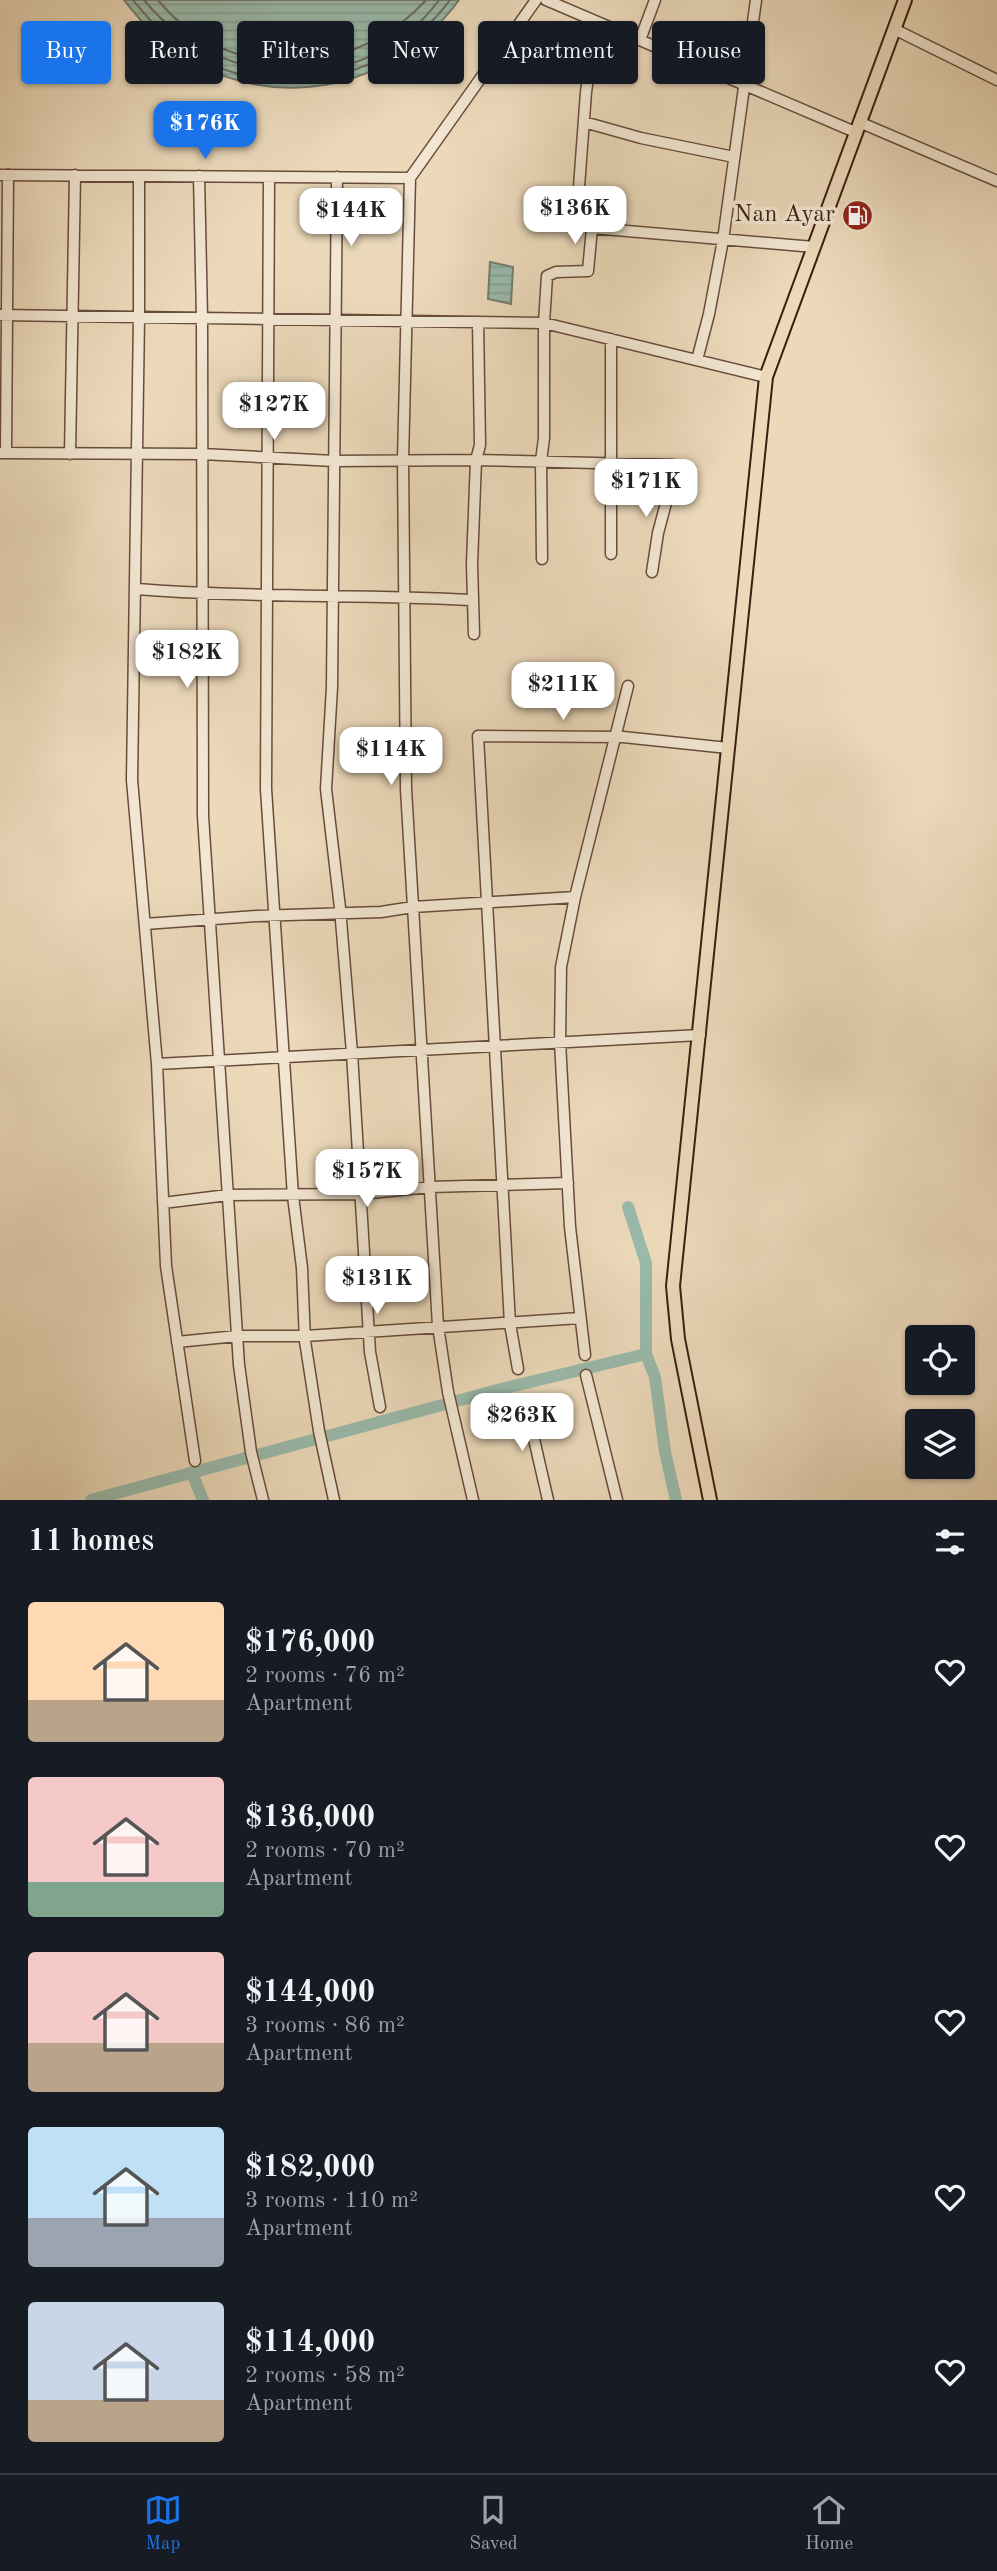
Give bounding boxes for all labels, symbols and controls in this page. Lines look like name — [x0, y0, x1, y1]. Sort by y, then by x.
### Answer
chip: Buy — [21, 21, 111, 84]
chip: Rent — [125, 21, 223, 84]
chip: Filters — [237, 21, 354, 84]
chip: New — [368, 21, 464, 84]
chip: Apartment — [478, 21, 638, 84]
chip: House — [652, 21, 765, 84]
pin: $176K — [156, 102, 254, 161]
text: $176K — [169, 112, 241, 135]
pin: $136K — [526, 187, 624, 246]
pin: $144K — [302, 188, 400, 248]
text: $136K — [539, 197, 611, 220]
fuel station icon: Nan Ayar — [841, 198, 875, 232]
text: $144K — [315, 199, 387, 222]
place label: Nan Ayar — [734, 203, 835, 227]
pin: $127K — [225, 382, 323, 442]
text: $127K — [238, 393, 310, 416]
pin: $171K — [597, 460, 695, 519]
text: $171K — [610, 470, 682, 493]
pin: $182K — [138, 630, 236, 690]
text: $182K — [151, 641, 223, 664]
pin: $211K — [514, 662, 612, 722]
text: $211K — [527, 673, 599, 696]
pin: $114K — [342, 728, 440, 787]
text: $114K — [355, 738, 427, 761]
pin: $157K — [318, 1150, 416, 1209]
text: $157K — [331, 1160, 403, 1183]
pin: $131K — [328, 1256, 426, 1316]
text: $131K — [341, 1267, 413, 1290]
map controls — [905, 1325, 975, 1479]
button: locate — [905, 1325, 975, 1395]
pin: $263K — [473, 1394, 571, 1453]
text: $263K — [486, 1404, 558, 1427]
button: layers — [905, 1409, 975, 1479]
icon: filters — [931, 1523, 969, 1561]
text: 11 homes — [28, 1527, 154, 1557]
text: $176,000 — [245, 1628, 375, 1658]
icon: home — [84, 1630, 168, 1714]
icon: heart — [931, 1653, 969, 1691]
text: 2 rooms · 76 m² — [245, 1664, 405, 1687]
text: Apartment — [245, 1692, 353, 1715]
text: $136,000 — [245, 1803, 375, 1833]
icon: home — [84, 1805, 168, 1889]
icon: heart — [931, 1828, 969, 1866]
text: 2 rooms · 70 m² — [245, 1839, 405, 1862]
text: Apartment — [245, 1867, 353, 1890]
text: $144,000 — [245, 1978, 375, 2008]
icon: home — [84, 1980, 168, 2064]
icon: heart — [931, 2003, 969, 2041]
text: 3 rooms · 86 m² — [245, 2014, 405, 2037]
text: Apartment — [245, 2042, 353, 2065]
text: $182,000 — [245, 2153, 375, 2183]
icon: home — [84, 2155, 168, 2239]
icon: heart — [931, 2178, 969, 2216]
text: 3 rooms · 110 m² — [245, 2189, 418, 2212]
text: Apartment — [245, 2217, 353, 2240]
text: $114,000 — [245, 2328, 375, 2358]
icon: home — [84, 2330, 168, 2414]
icon: heart — [931, 2353, 969, 2391]
text: 2 rooms · 58 m² — [245, 2364, 405, 2387]
text: Apartment — [245, 2392, 353, 2415]
tab: Map — [144, 2491, 182, 2556]
tab: Saved — [469, 2491, 518, 2556]
tab: Home — [805, 2491, 853, 2556]

